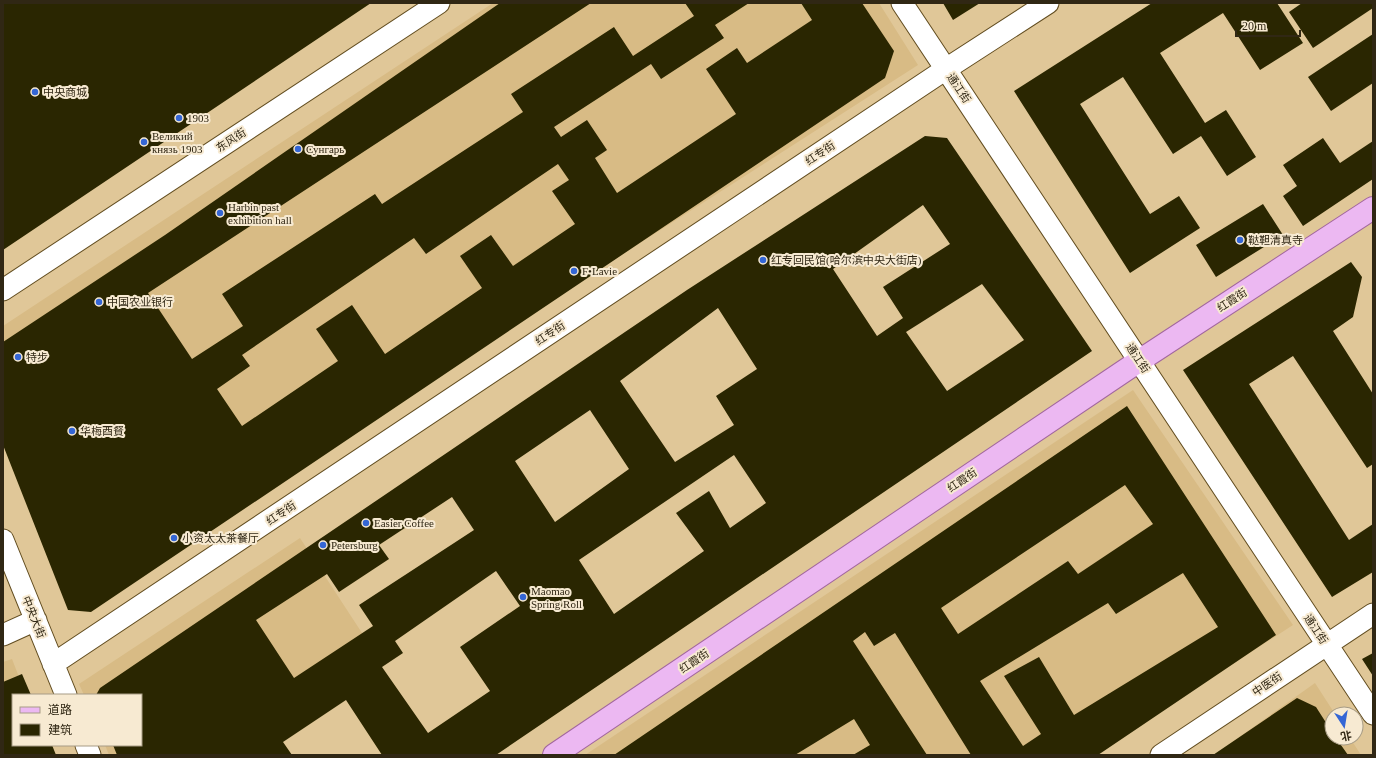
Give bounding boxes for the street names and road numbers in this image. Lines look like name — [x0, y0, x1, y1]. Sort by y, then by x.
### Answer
street label: 通江街 — [945, 71, 973, 105]
street label: 东风街 — [214, 126, 248, 154]
street label: 红专街 — [803, 139, 837, 167]
street label: 红霞街 — [1215, 286, 1249, 314]
street label: 红专街 — [533, 319, 567, 347]
street label: 通江街 — [1124, 341, 1152, 375]
street label: 红霞街 — [945, 466, 979, 494]
street label: 红专街 — [264, 499, 298, 527]
street label: 中央大街 — [20, 594, 48, 640]
street label: 通江街 — [1302, 612, 1330, 646]
street label: 红霞街 — [677, 647, 711, 675]
street label: 中医街 — [1250, 670, 1284, 698]

